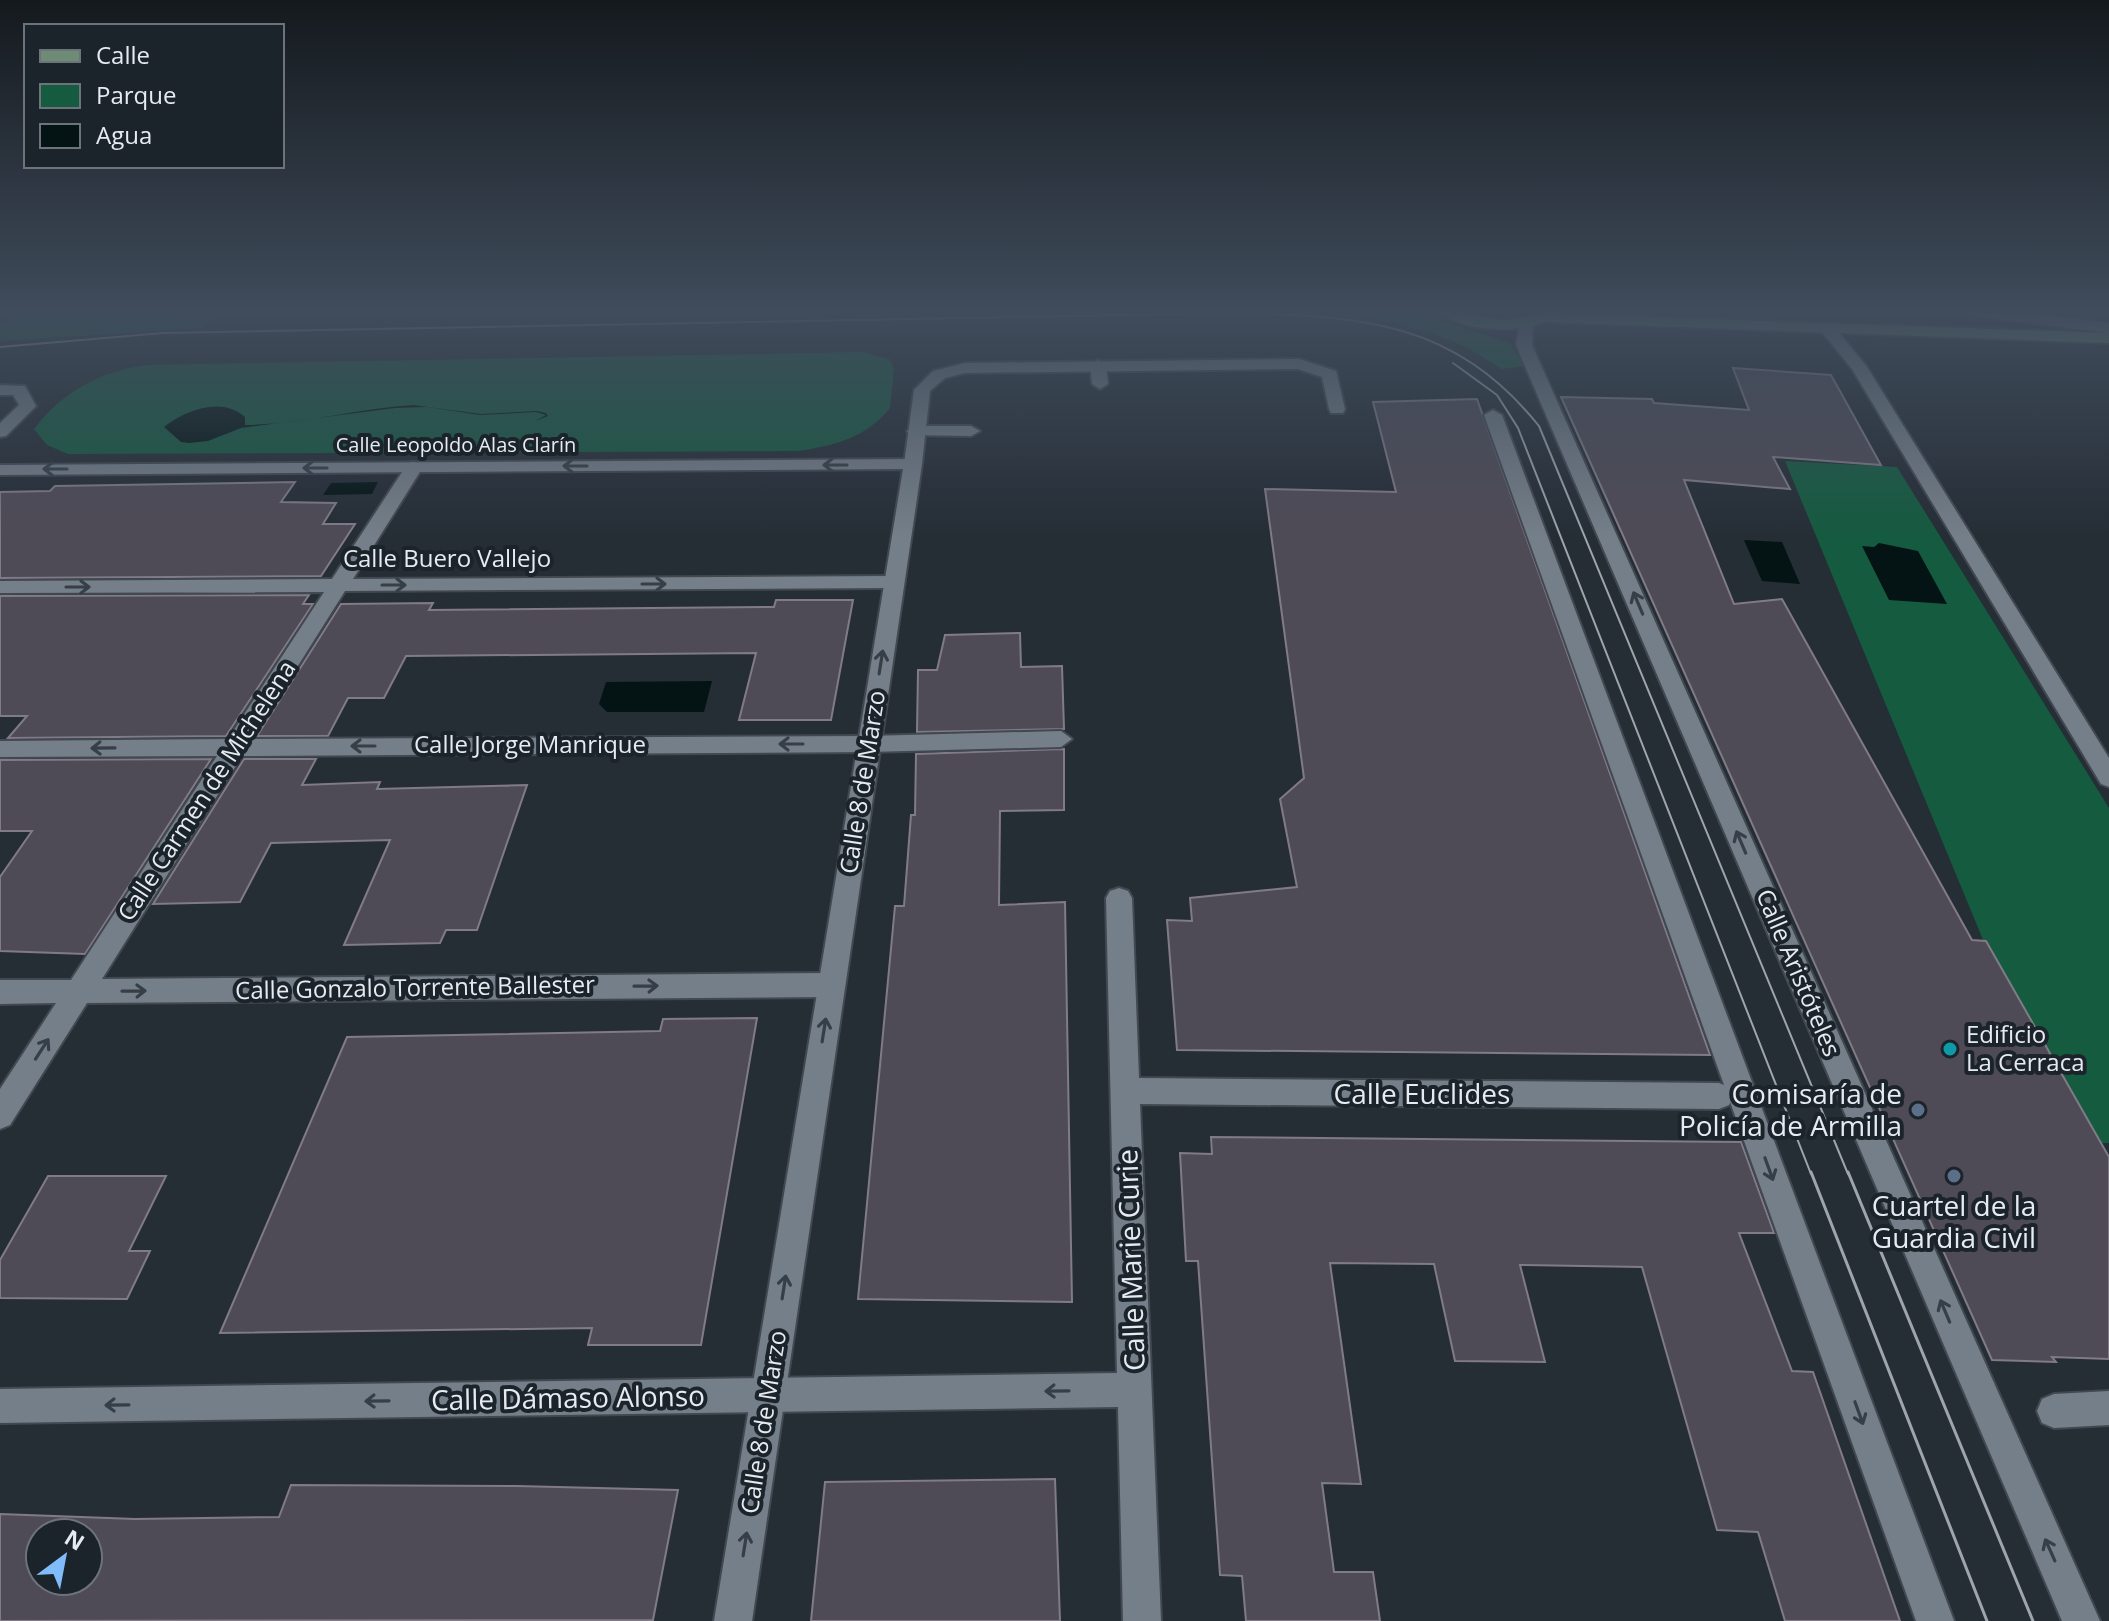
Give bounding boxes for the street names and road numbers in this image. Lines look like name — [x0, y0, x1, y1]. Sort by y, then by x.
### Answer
street label: Calle Leopoldo Alas Clarín — [336, 431, 576, 458]
street label: Calle Buero Vallejo — [343, 541, 551, 574]
street label: Calle Carmen de Michelena — [109, 654, 303, 927]
street label: Calle 8 de Marzo — [831, 688, 892, 876]
street label: Calle Jorge Manrique — [414, 727, 646, 760]
street label: Calle Aristóteles — [1749, 884, 1849, 1061]
street label: Calle Gonzalo Torrente Ballester — [235, 967, 595, 1006]
street label: Calle Euclides — [1334, 1074, 1510, 1112]
street label: Calle Marie Curie — [1107, 1149, 1153, 1371]
street label: Calle 8 de Marzo — [732, 1328, 793, 1516]
street label: Calle Dámaso Alonso — [431, 1376, 705, 1418]

